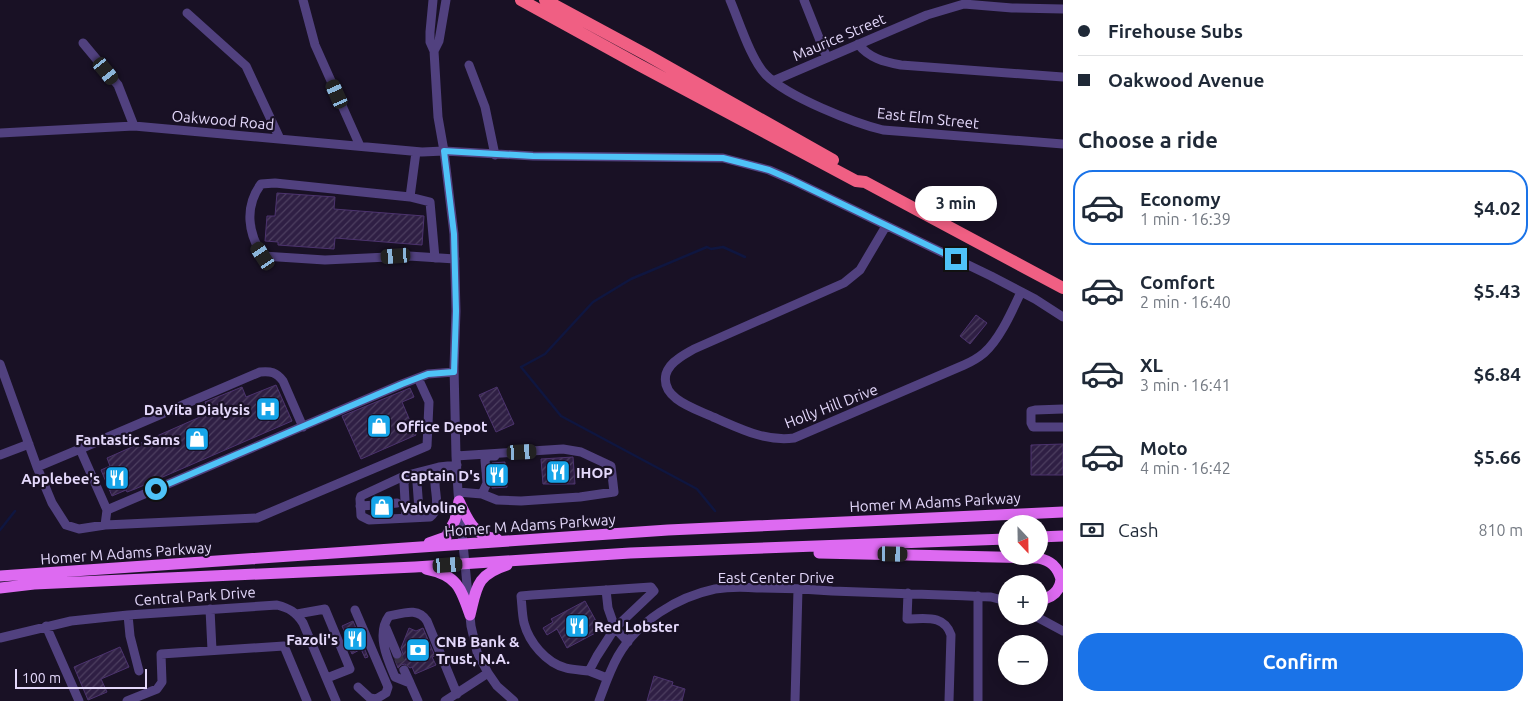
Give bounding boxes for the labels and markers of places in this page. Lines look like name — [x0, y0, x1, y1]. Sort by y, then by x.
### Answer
hospital icon: DaVita Dialysis — [255, 396, 281, 422]
place label: DaVita Dialysis — [144, 401, 250, 418]
shop icon: Office Depot — [366, 413, 392, 439]
place label: Office Depot — [396, 418, 488, 435]
shop icon: Fantastic Sams — [184, 426, 210, 452]
place label: Fantastic Sams — [75, 431, 180, 448]
restaurant icon: IHOP — [545, 459, 571, 485]
restaurant icon: Captain D's — [484, 462, 510, 488]
place label: IHOP — [576, 464, 613, 481]
restaurant icon: Applebee's — [104, 465, 130, 491]
place label: Captain D's — [401, 467, 480, 484]
place label: Applebee's — [21, 470, 100, 487]
shop icon: Valvoline — [369, 494, 395, 520]
place label: Valvoline — [400, 499, 466, 516]
restaurant icon: Red Lobster — [564, 613, 590, 639]
place label: Red Lobster — [594, 618, 680, 635]
restaurant icon: Fazoli's — [342, 626, 368, 652]
place label: Fazoli's — [286, 631, 338, 648]
place label: CNB Bank & Trust, N.A. — [436, 633, 520, 667]
bank icon: CNB Bank & Trust, N.A. — [405, 637, 431, 663]

